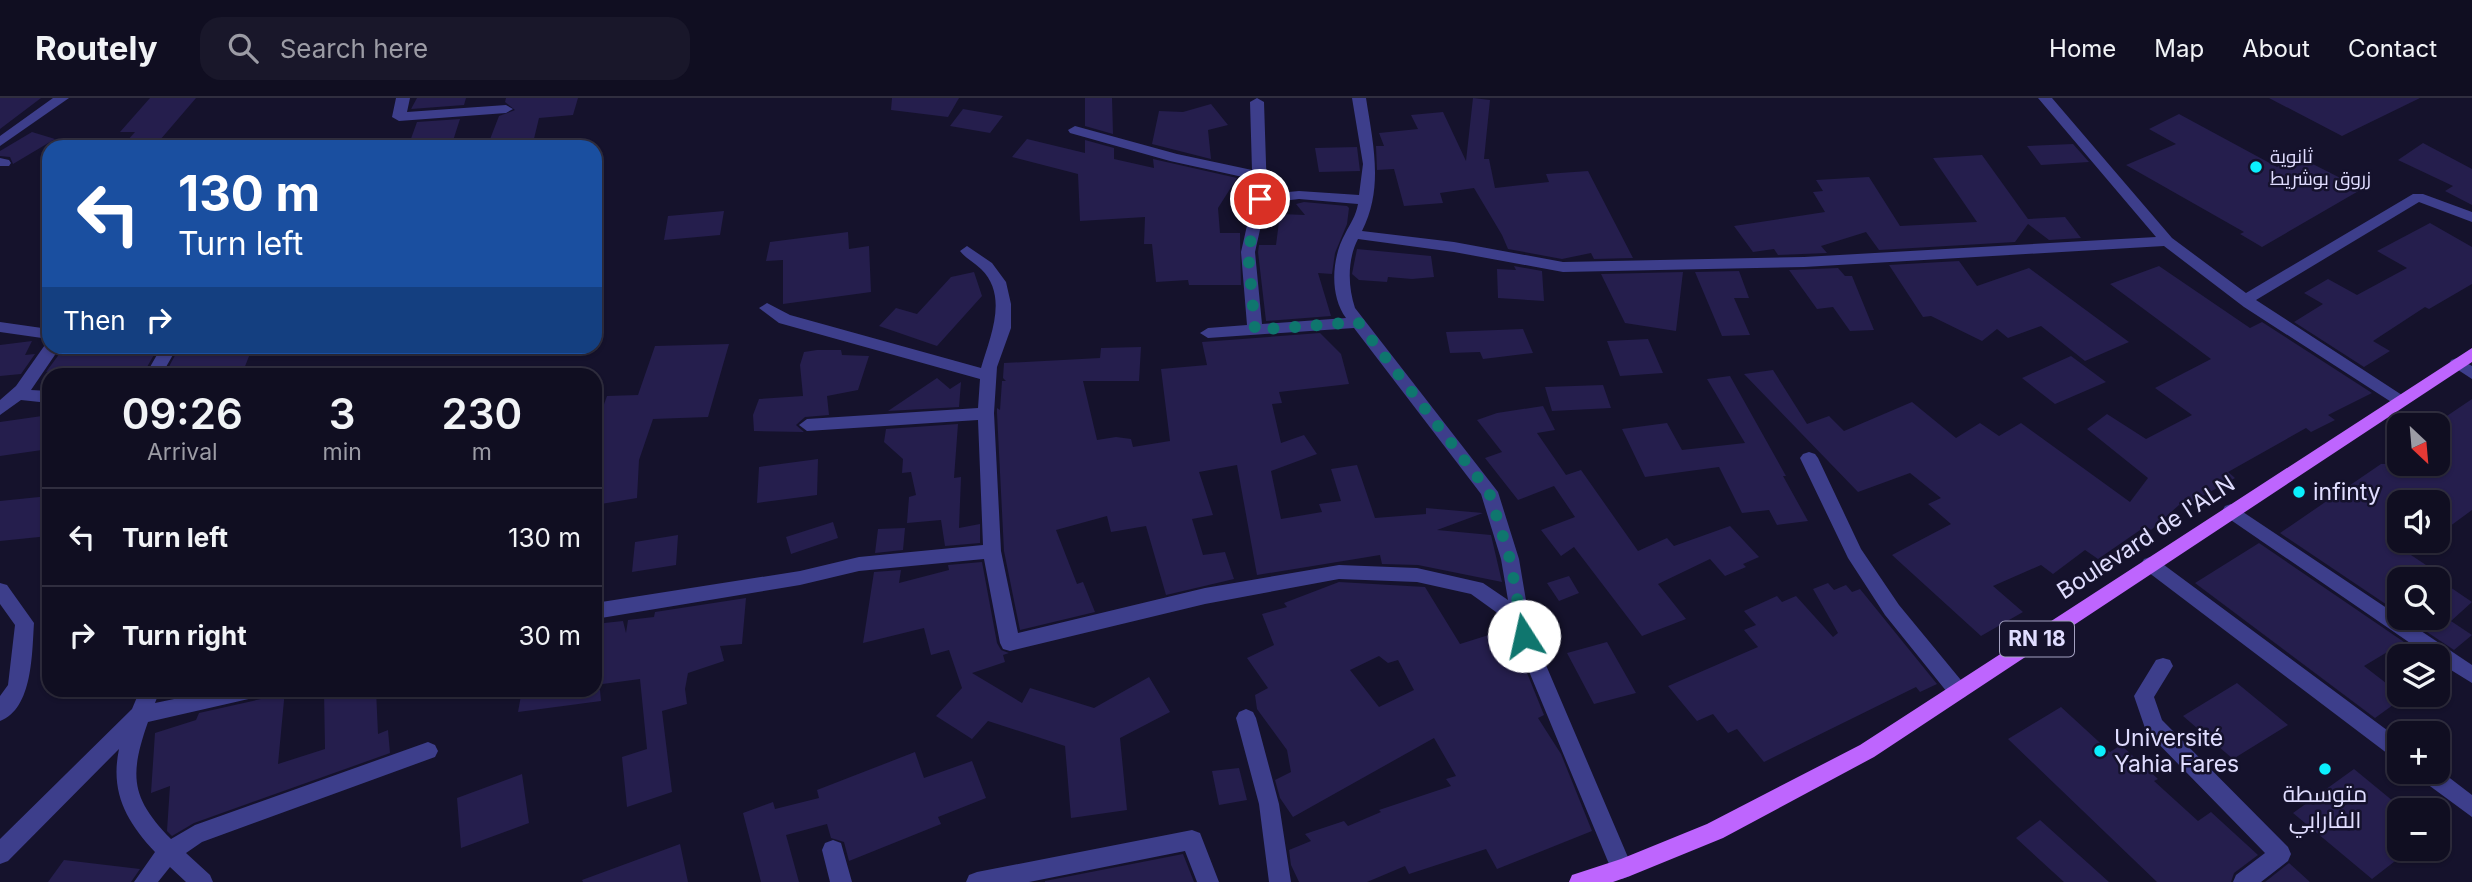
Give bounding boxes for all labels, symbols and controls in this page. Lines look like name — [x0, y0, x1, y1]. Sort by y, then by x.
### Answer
search box — [200, 17, 690, 80]
text: Routely — [35, 28, 158, 68]
icon: search — [224, 29, 262, 67]
text: Search here — [280, 33, 428, 64]
text: Home — [2049, 34, 2116, 63]
text: Map — [2154, 34, 2204, 63]
text: About — [2242, 34, 2310, 63]
text: Contact — [2348, 34, 2437, 63]
place label: ثانوية زروق بوشريط — [2270, 145, 2371, 191]
marker: ثانوية زروق بوشريط — [2248, 159, 2264, 175]
text: 130 m — [178, 164, 320, 223]
icon: left — [63, 168, 154, 259]
pin — [1230, 169, 1290, 229]
icon: arrive — [1241, 180, 1279, 218]
text: Turn left — [178, 224, 303, 263]
icon: right — [140, 301, 178, 339]
text: Then — [63, 305, 126, 336]
text: 09:26 — [122, 388, 243, 439]
text: 3 — [329, 388, 356, 439]
text: 230 — [442, 388, 522, 439]
north arrow — [2387, 413, 2450, 476]
map controls — [2387, 413, 2450, 861]
text: Arrival — [147, 438, 218, 466]
text: min — [323, 438, 362, 466]
text: m — [472, 438, 492, 466]
street label: Boulevard de l'ALN — [2052, 469, 2240, 605]
place label: infinty — [2313, 478, 2381, 506]
marker: infinty — [2291, 484, 2307, 500]
button: sound — [2387, 490, 2450, 553]
icon: left — [63, 518, 101, 556]
text: Turn left — [122, 522, 228, 553]
text: 130 m — [508, 522, 581, 553]
button: search — [2387, 567, 2450, 630]
position arrow — [1487, 599, 1561, 673]
icon: right — [63, 616, 101, 654]
text: Turn right — [122, 620, 247, 651]
text: 30 m — [518, 620, 581, 651]
road number: RN 18 — [2000, 622, 2074, 656]
button: layers — [2387, 644, 2450, 707]
button: + — [2387, 721, 2450, 784]
place label: Université Yahia Fares — [2114, 724, 2239, 778]
marker: Université Yahia Fares — [2092, 743, 2108, 759]
marker: متوسطة الفارابي — [2317, 761, 2333, 777]
place label: متوسطة الفارابي — [2283, 780, 2367, 838]
button: − — [2387, 798, 2450, 861]

